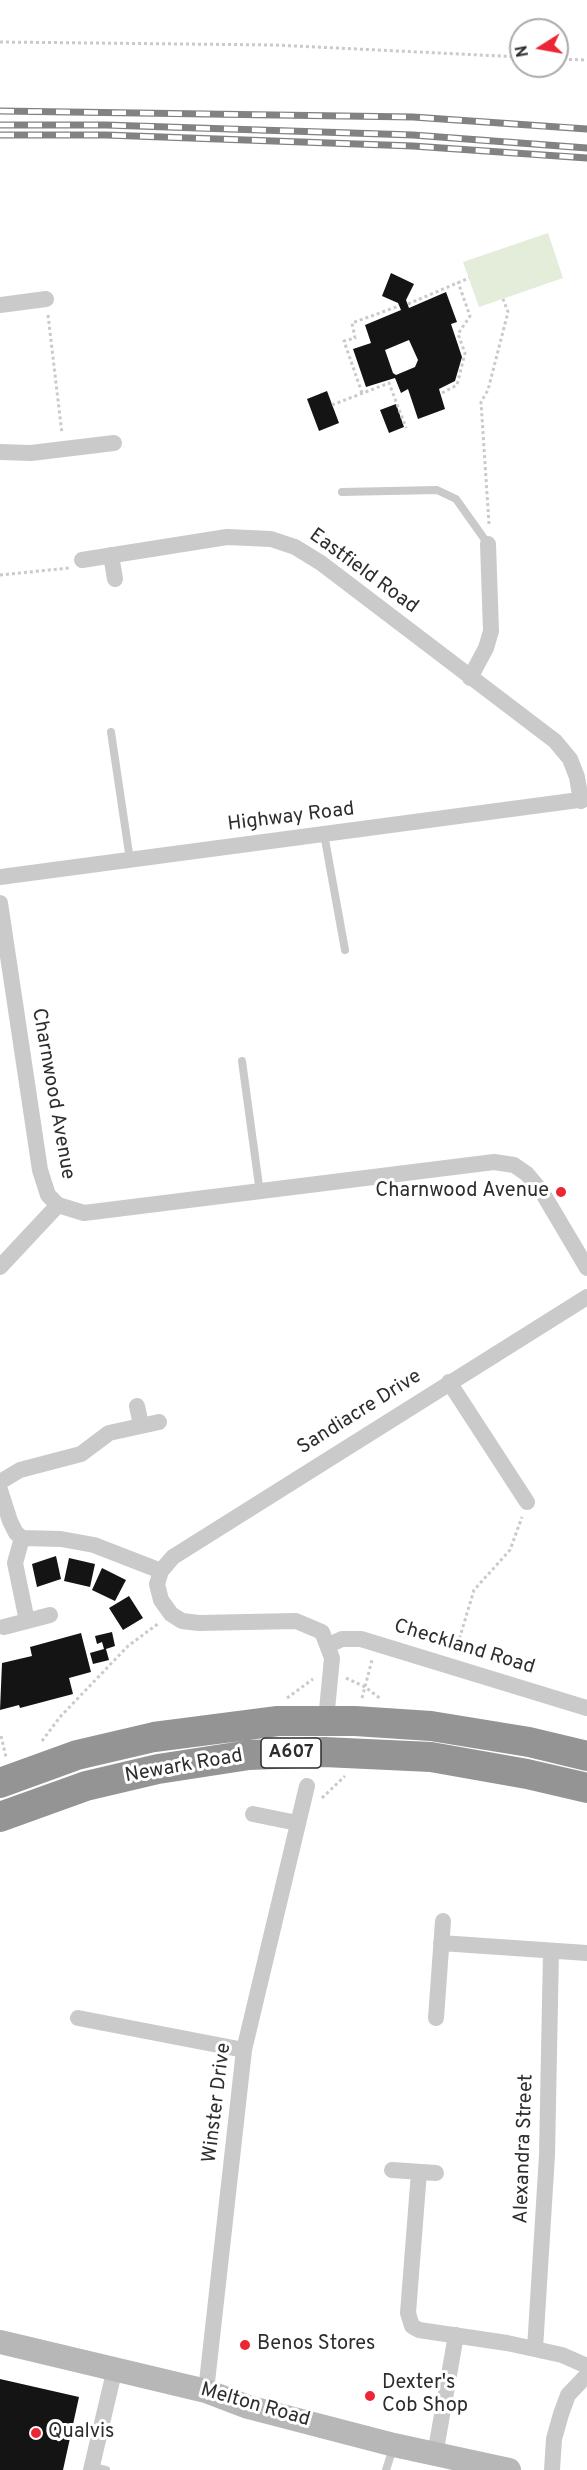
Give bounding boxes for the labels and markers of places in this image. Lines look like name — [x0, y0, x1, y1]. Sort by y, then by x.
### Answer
place label: Charnwood Avenue — [375, 1180, 549, 1204]
marker: Charnwood Avenue — [554, 1185, 568, 1199]
place label: Benos Stores — [257, 2333, 375, 2357]
marker: Benos Stores — [238, 2338, 252, 2352]
place label: Dexter's Cob Shop — [382, 2372, 468, 2419]
marker: Dexter's Cob Shop — [363, 2389, 377, 2403]
place label: Qualvis — [48, 2421, 114, 2445]
marker: Qualvis — [29, 2426, 43, 2440]

